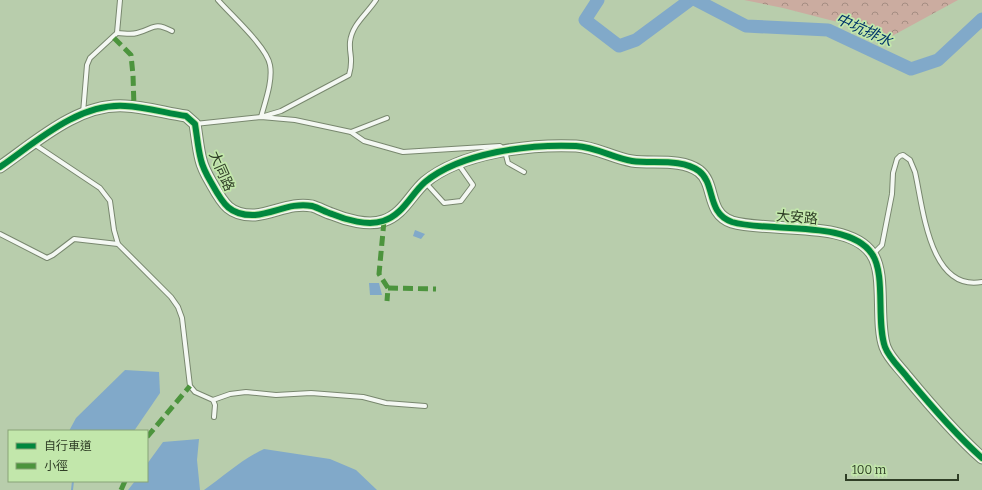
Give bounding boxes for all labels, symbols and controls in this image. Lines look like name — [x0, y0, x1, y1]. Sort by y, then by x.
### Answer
water label: 中坑排水 — [833, 10, 896, 51]
street label: 大同路 — [205, 149, 238, 194]
street label: 大安路 — [775, 207, 819, 228]
legend — [8, 430, 148, 482]
text: 自行車道 — [44, 439, 92, 453]
scale bar — [846, 456, 958, 482]
text: 小徑 — [44, 459, 68, 473]
text: 100 m — [852, 463, 887, 477]

